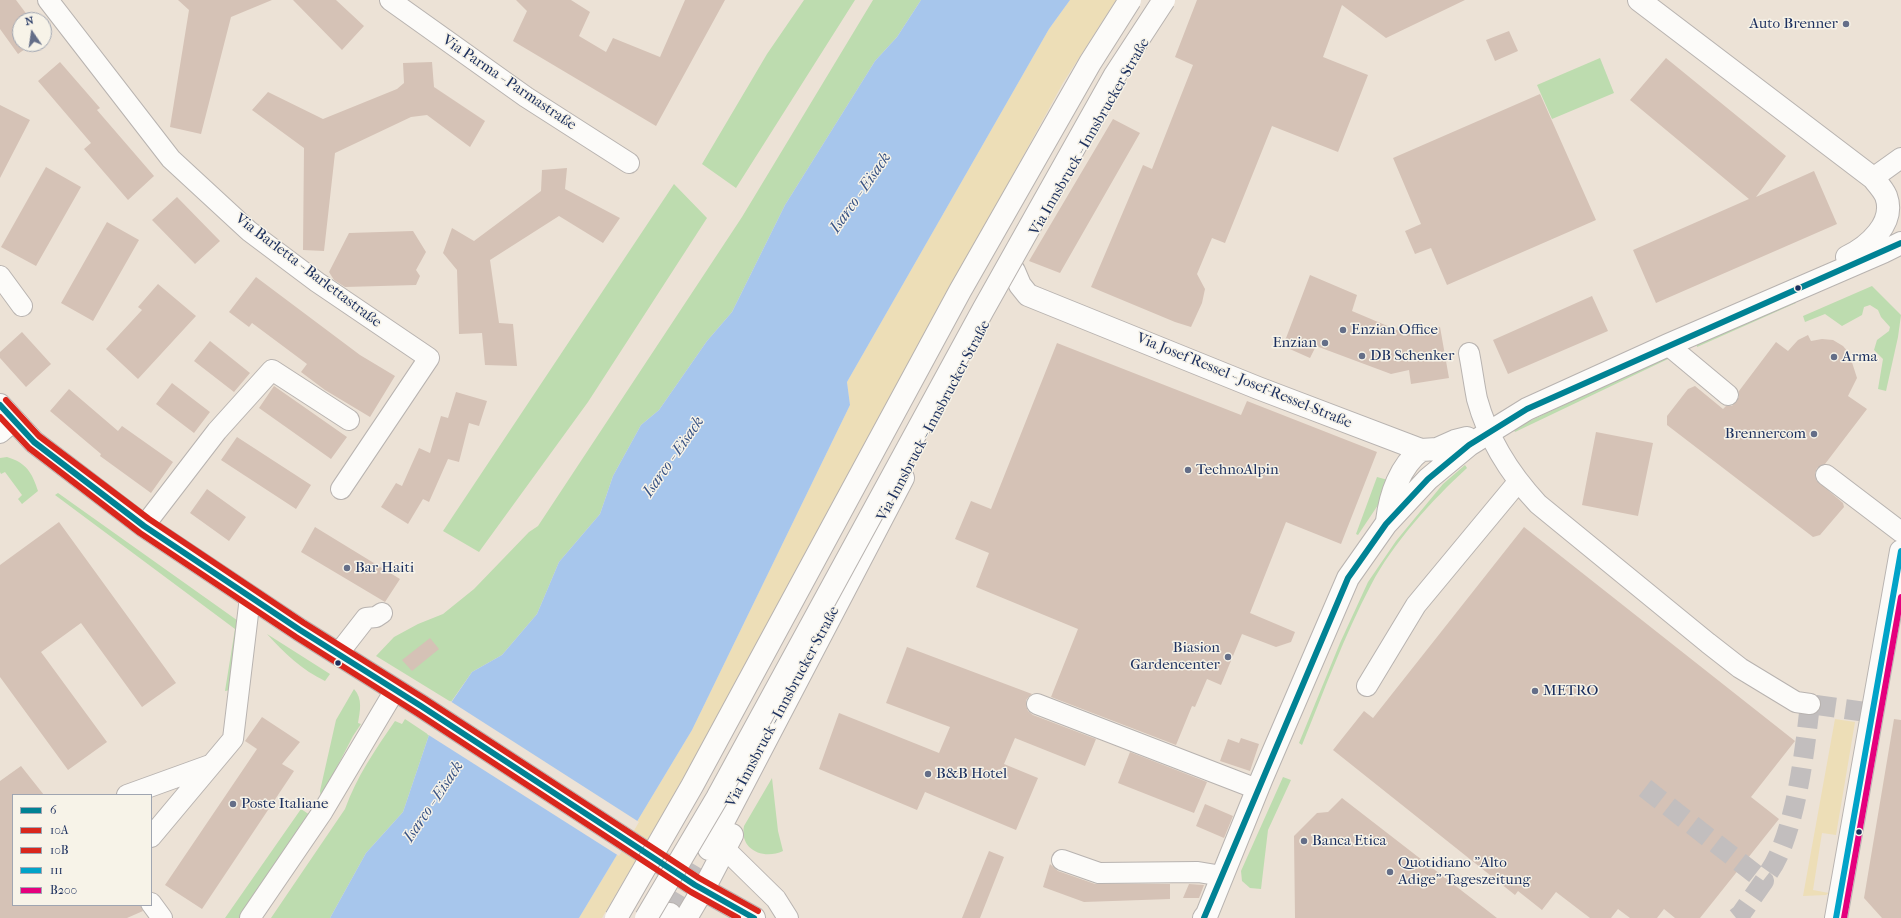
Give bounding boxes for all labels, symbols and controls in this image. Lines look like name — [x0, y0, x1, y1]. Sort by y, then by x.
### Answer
north arrow — [12, 12, 52, 52]
text: N — [24, 14, 35, 28]
place label: Auto Brenner — [1749, 15, 1838, 33]
marker: Auto Brenner — [1841, 19, 1851, 29]
street label: Via Parma - Parmastraße — [439, 31, 579, 135]
street label: Via Innsbruck - Innsbrucker Straße — [1026, 35, 1154, 239]
water label: Isarco - Eisack — [826, 149, 896, 237]
street label: Via Barletta - Barlettastraße — [231, 210, 385, 332]
unlabelled marker — [1793, 283, 1803, 293]
street label: Via Innsbruck - Innsbrucker Straße — [873, 317, 995, 525]
place label: Enzian Office — [1351, 321, 1438, 339]
marker: Enzian Office — [1338, 325, 1348, 335]
street label: Via Josef Ressel - Josef-Ressel-Straße — [1134, 329, 1354, 433]
place label: Enzian — [1272, 334, 1317, 352]
marker: Enzian — [1320, 338, 1330, 348]
place label: DB Schenker — [1370, 347, 1454, 365]
place label: Arma — [1842, 348, 1878, 366]
marker: DB Schenker — [1357, 351, 1367, 361]
marker: Arma — [1829, 352, 1839, 362]
water label: Isarco - Eisack — [639, 413, 709, 501]
place label: Brennercom — [1725, 425, 1806, 443]
marker: Brennercom — [1809, 429, 1819, 439]
place label: TechnoAlpin — [1196, 461, 1279, 479]
marker: TechnoAlpin — [1183, 465, 1193, 475]
place label: Bar Haiti — [355, 559, 414, 577]
marker: Bar Haiti — [342, 563, 352, 573]
street label: Via Innsbruck - Innsbrucker Straße — [722, 603, 844, 811]
place label: Biasion Gardencenter — [1130, 639, 1220, 674]
marker: Biasion Gardencenter — [1223, 652, 1233, 662]
unlabelled marker — [333, 658, 343, 668]
place label: METRO — [1543, 682, 1598, 700]
marker: METRO — [1530, 686, 1540, 696]
water label: Isarco - Eisack — [400, 758, 468, 846]
place label: B&B Hotel — [936, 765, 1007, 783]
marker: B&B Hotel — [923, 769, 933, 779]
legend — [12, 794, 152, 906]
place label: Poste Italiane — [241, 795, 328, 813]
marker: Poste Italiane — [228, 799, 238, 809]
text: 6 — [50, 803, 57, 817]
text: 10A — [50, 823, 69, 837]
unlabelled marker — [1854, 827, 1864, 837]
place label: Banca Etica — [1312, 832, 1386, 850]
marker: Banca Etica — [1299, 836, 1309, 846]
text: 10B — [50, 843, 69, 857]
place label: Quotidiano "Alto Adige" Tageszeitung — [1398, 854, 1530, 889]
text: 111 — [50, 863, 63, 877]
marker: Quotidiano "Alto Adige" Tageszeitung — [1385, 867, 1395, 877]
text: B200 — [50, 883, 77, 897]

